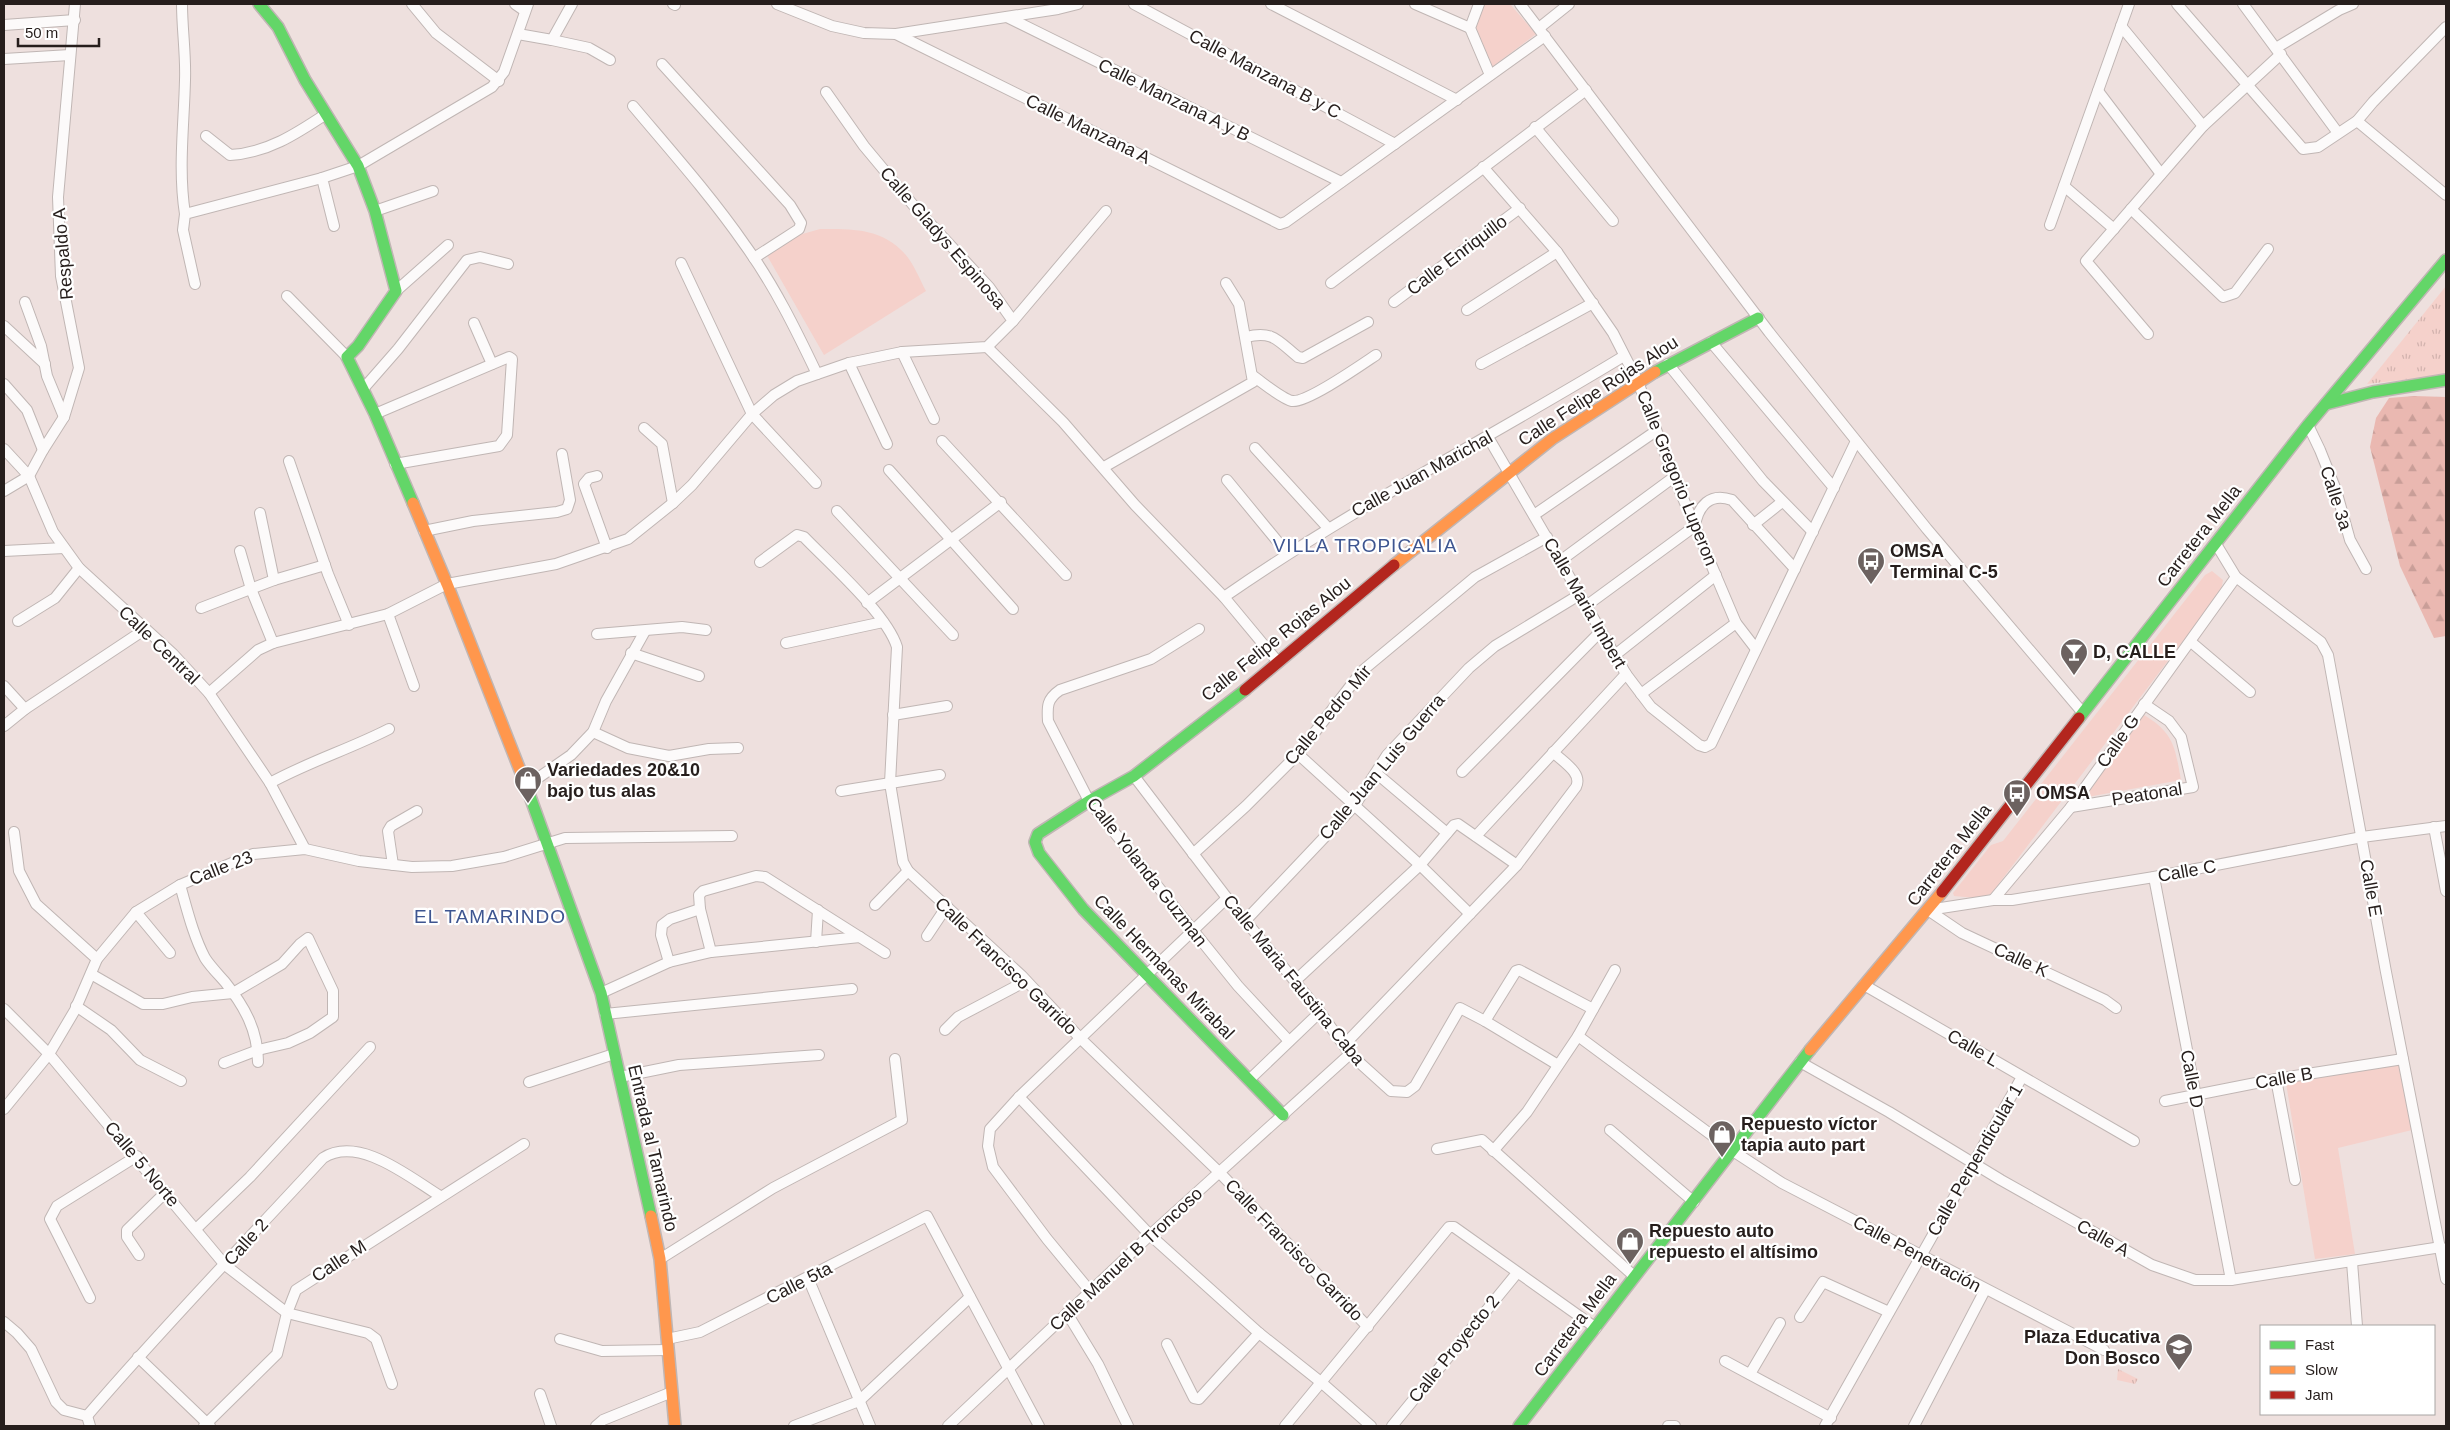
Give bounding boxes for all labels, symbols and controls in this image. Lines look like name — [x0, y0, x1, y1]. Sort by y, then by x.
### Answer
scale bar — [18, 15, 99, 47]
text: 50 m — [25, 24, 58, 41]
street label: Calle Manzana B y C — [1186, 25, 1344, 123]
street label: Calle Manzana A y B — [1095, 55, 1253, 145]
street label: Calle Manzana A — [1022, 90, 1154, 168]
street label: Calle Gladys Espinosa — [876, 163, 1011, 314]
street label: Respaldo A — [49, 207, 77, 301]
street label: Calle Enriquillo — [1403, 211, 1511, 299]
street label: Calle Felipe Rojas Alou — [1515, 332, 1681, 450]
street label: Calle Gregorio Luperon — [1633, 388, 1721, 568]
street label: Calle Juan Marichal — [1348, 427, 1496, 521]
street label: Calle 3a — [2316, 464, 2356, 533]
street label: Carretera Mella — [2153, 480, 2246, 591]
street label: Calle Maria Imbert — [1540, 534, 1630, 672]
district label: VILLA TROPICALIA — [1273, 535, 1457, 556]
place label: OMSA Terminal C-5 — [1890, 541, 1998, 582]
bus stop icon: OMSA Terminal C-5 — [1856, 546, 1886, 585]
street label: Calle Felipe Rojas Alou — [1197, 573, 1355, 705]
street label: Calle Central — [115, 602, 203, 688]
bar icon: D, CALLE — [2059, 637, 2089, 676]
place label: D, CALLE — [2093, 642, 2176, 662]
street label: Calle Pedro Mir — [1280, 661, 1376, 769]
street label: Calle Juan Luis Guerra — [1315, 689, 1449, 844]
street label: Calle G — [2093, 711, 2143, 771]
place label: Variedades 20&10 bajo tus alas — [547, 760, 700, 801]
shop icon: Variedades 20&10 bajo tus alas — [513, 765, 543, 804]
bus stop icon: OMSA — [2002, 778, 2032, 817]
street label: Peatonal — [2110, 779, 2184, 809]
place label: OMSA — [2036, 783, 2090, 803]
street label: Calle Yolanda Guzman — [1083, 794, 1211, 950]
street label: Carretera Mella — [1903, 799, 1996, 910]
street label: Calle 23 — [187, 847, 255, 889]
street label: Calle C — [2156, 856, 2218, 886]
street label: Calle E — [2356, 858, 2386, 918]
street label: Calle Hermanas Mirabal — [1090, 891, 1238, 1043]
street label: Calle Maria Faustina Caba — [1219, 891, 1369, 1070]
street label: Calle Francisco Garrido — [931, 893, 1081, 1039]
district label: EL TAMARINDO — [414, 906, 566, 927]
street label: Calle K — [1990, 939, 2052, 981]
street label: Calle L — [1944, 1025, 2002, 1071]
street label: Calle D — [2177, 1048, 2207, 1110]
street label: Entrada al Tamarindo — [624, 1063, 682, 1233]
street label: Calle B — [2254, 1063, 2314, 1093]
street label: Calle Perpendicular 1 — [1923, 1080, 2027, 1240]
place label: Repuesto víctor tapia auto part — [1741, 1114, 1877, 1155]
street label: Calle 5 Norte — [101, 1117, 183, 1211]
shop icon: Repuesto víctor tapia auto part — [1707, 1119, 1737, 1158]
street label: Calle Francisco Garrido — [1221, 1175, 1367, 1325]
street label: Calle Manuel B Troncoso — [1046, 1183, 1206, 1335]
street label: Calle Penetración — [1850, 1212, 1984, 1296]
street label: Calle 2 — [220, 1214, 272, 1270]
street label: Calle A — [2073, 1215, 2133, 1261]
place label: Repuesto auto repuesto el altísimo — [1649, 1221, 1818, 1262]
shop icon: Repuesto auto repuesto el altísimo — [1615, 1226, 1645, 1265]
street label: Calle M — [308, 1236, 370, 1286]
street label: Calle 5ta — [763, 1258, 836, 1308]
street label: Carretera Mella — [1530, 1269, 1621, 1381]
street label: Calle Proyecto 2 — [1405, 1291, 1503, 1407]
legend — [2260, 1325, 2435, 1415]
place label: Plaza Educativa Don Bosco — [2024, 1327, 2161, 1368]
school or university icon: Plaza Educativa Don Bosco — [2164, 1332, 2194, 1371]
text: Fast — [2305, 1336, 2335, 1353]
text: Slow — [2305, 1361, 2338, 1378]
text: Jam — [2305, 1386, 2333, 1403]

